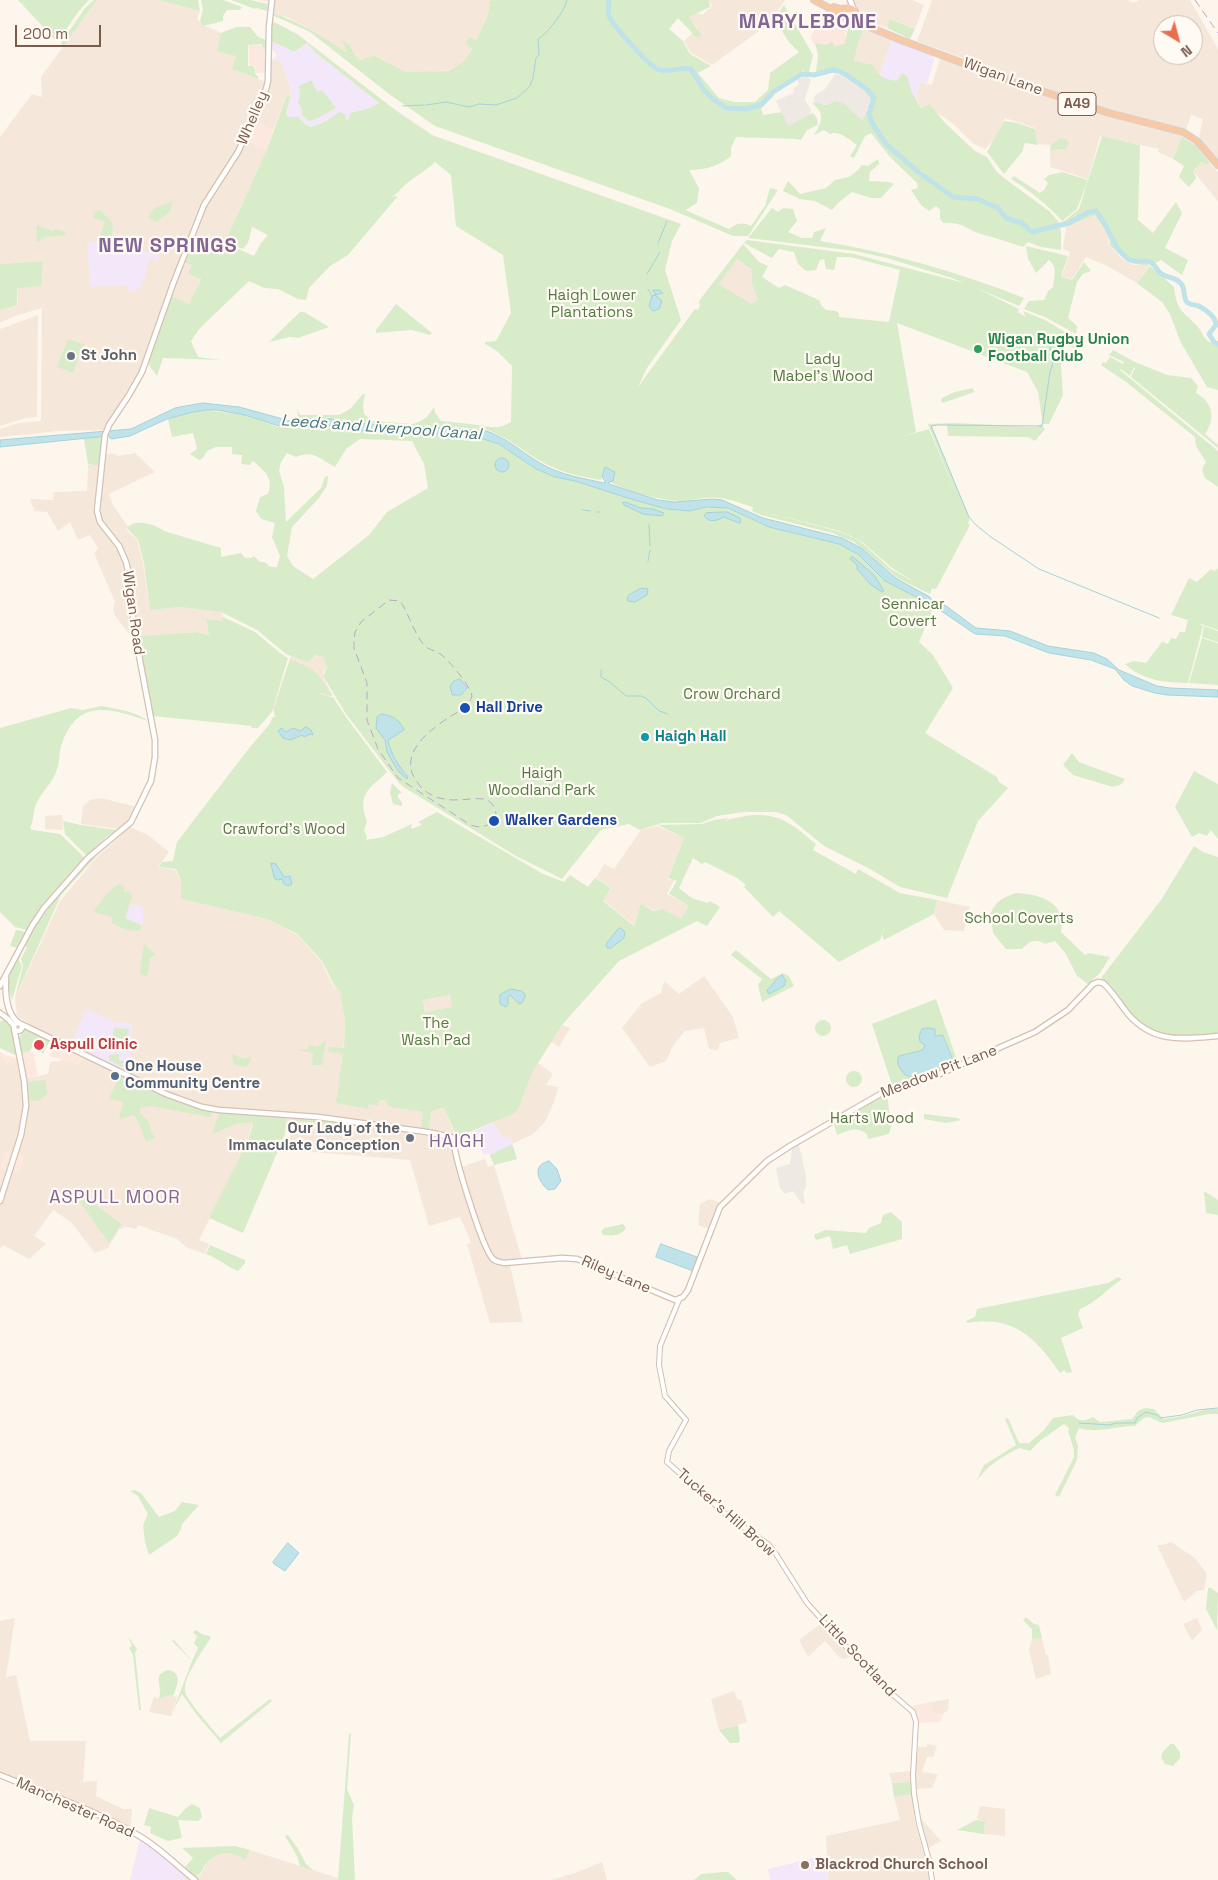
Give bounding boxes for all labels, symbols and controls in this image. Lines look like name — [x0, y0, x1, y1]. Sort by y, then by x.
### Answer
district label: MARYLEBONE — [738, 11, 878, 35]
scale bar — [18, 15, 104, 47]
north arrow — [1153, 15, 1203, 65]
text: 200 m — [23, 24, 68, 43]
text: N — [1177, 41, 1196, 61]
street label: Wigan Lane — [961, 54, 1045, 100]
street label: Whelley — [234, 88, 272, 148]
road number: A49 — [1058, 92, 1096, 116]
district label: NEW SPRINGS — [97, 235, 239, 259]
park label: Haigh Lower Plantations — [548, 287, 636, 322]
place label: Wigan Rugby Union Football Club — [988, 331, 1129, 366]
marker: Wigan Rugby Union Football Club — [972, 343, 984, 355]
place label: St John — [81, 347, 137, 365]
marker: St John — [65, 350, 77, 362]
park label: Lady Mabel's Wood — [773, 351, 873, 386]
water label: Leeds and Liverpool Canal — [280, 411, 482, 445]
street label: Wigan Road — [118, 570, 148, 656]
park label: Sennicar Covert — [881, 596, 945, 631]
park label: Crow Orchard — [683, 686, 781, 704]
place label: Hall Drive — [476, 699, 543, 717]
marker: Hall Drive — [458, 701, 472, 715]
place label: Haigh Hall — [655, 728, 727, 746]
marker: Haigh Hall — [639, 731, 651, 743]
park label: Haigh Woodland Park — [488, 765, 596, 800]
place label: Walker Gardens — [505, 812, 617, 830]
marker: Walker Gardens — [487, 814, 501, 828]
park label: Crawford's Wood — [223, 821, 345, 839]
park label: School Coverts — [964, 910, 1074, 928]
park label: The Wash Pad — [401, 1015, 471, 1050]
place label: Aspull Clinic — [50, 1036, 138, 1054]
marker: Aspull Clinic — [32, 1038, 46, 1052]
street label: Meadow Pit Lane — [878, 1042, 1000, 1102]
place label: One House Community Centre — [125, 1058, 260, 1093]
marker: One House Community Centre — [109, 1070, 121, 1082]
park label: Harts Wood — [830, 1110, 914, 1128]
place label: Our Lady of the Immaculate Conception — [229, 1120, 400, 1155]
district label: HAIGH — [428, 1131, 486, 1153]
marker: Our Lady of the Immaculate Conception — [404, 1132, 416, 1144]
district label: ASPULL MOOR — [48, 1187, 182, 1209]
street label: Riley Lane — [579, 1252, 653, 1298]
street label: Tucker's Hill Brow — [673, 1465, 779, 1561]
street label: Little Scotland — [815, 1611, 899, 1701]
street label: Manchester Road — [13, 1774, 137, 1842]
place label: Blackrod Church School — [815, 1856, 988, 1874]
marker: Blackrod Church School — [799, 1859, 811, 1871]

